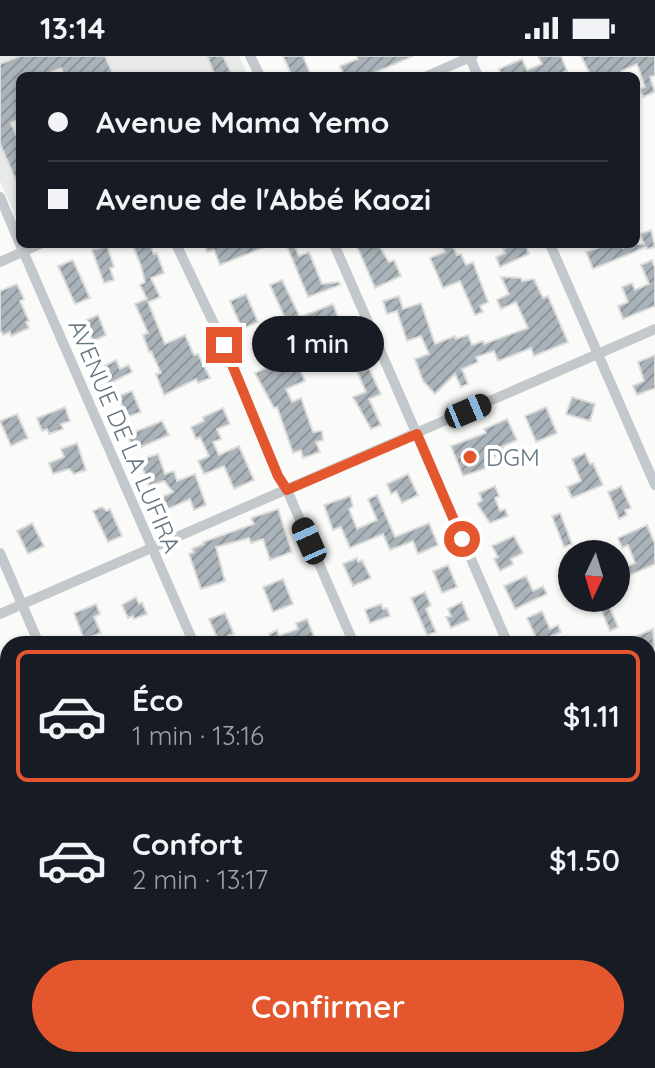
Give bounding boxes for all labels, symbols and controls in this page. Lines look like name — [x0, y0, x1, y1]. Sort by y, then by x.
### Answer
text: 13:14 — [40, 9, 105, 47]
text: Avenue Mama Yemo — [96, 103, 389, 141]
text: Avenue de l'Abbé Kaozi — [96, 180, 431, 218]
street label: AVENUE DE LA LUFIRA — [62, 315, 188, 557]
callout: 1 min — [252, 317, 384, 373]
route end — [206, 327, 242, 363]
text: 1 min — [287, 327, 349, 360]
car — [441, 391, 495, 431]
place label: DGM — [486, 442, 540, 472]
marker: DGM — [461, 448, 479, 466]
car — [288, 514, 330, 568]
route start — [444, 521, 480, 557]
north arrow — [558, 540, 630, 612]
map controls — [558, 540, 630, 612]
icon: car — [36, 680, 108, 752]
text: Éco — [132, 681, 183, 719]
text: $1.11 — [563, 697, 620, 735]
text: 1 min · 13:16 — [132, 719, 264, 752]
icon: car — [36, 824, 108, 896]
text: Confort — [132, 825, 244, 863]
text: $1.50 — [549, 841, 620, 879]
text: 2 min · 13:17 — [132, 863, 268, 896]
button: Confirmer — [32, 960, 624, 1052]

